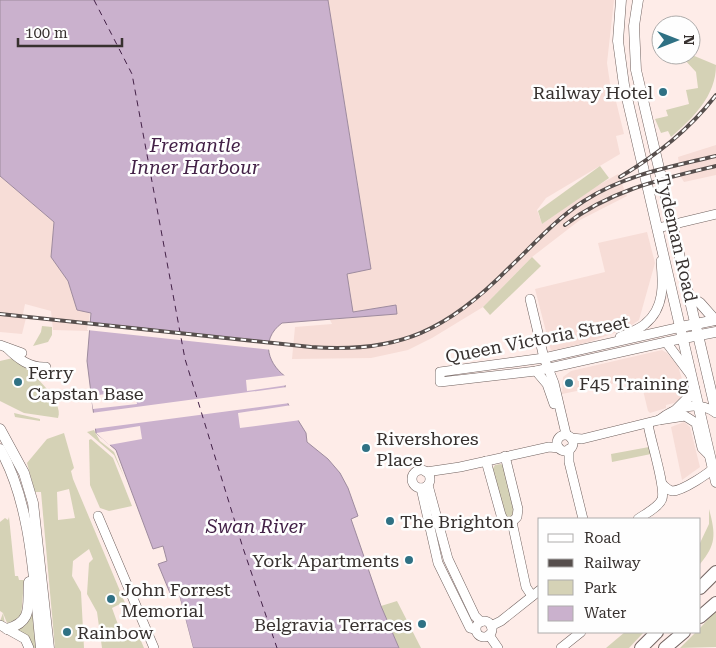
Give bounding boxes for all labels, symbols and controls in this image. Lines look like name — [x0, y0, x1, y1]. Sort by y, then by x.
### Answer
scale bar — [18, 15, 121, 47]
north arrow — [651, 15, 701, 65]
text: 100 m — [25, 24, 68, 42]
text: N — [681, 35, 697, 46]
place label: Railway Hotel — [533, 82, 653, 103]
marker: Railway Hotel — [657, 86, 669, 98]
water label: Fremantle Inner Harbour — [129, 134, 260, 179]
street label: Tydeman Road — [652, 172, 702, 304]
street label: Queen Victoria Street — [443, 311, 631, 367]
place label: Ferry Capstan Base — [28, 362, 144, 404]
place label: F45 Training — [579, 373, 689, 394]
marker: Ferry Capstan Base — [12, 376, 24, 388]
marker: F45 Training — [563, 377, 575, 389]
place label: Rivershores Place — [376, 428, 478, 470]
marker: Rivershores Place — [360, 442, 372, 454]
place label: The Brighton — [400, 511, 515, 532]
water label: Swan River — [205, 515, 306, 538]
marker: The Brighton — [384, 515, 396, 527]
legend — [538, 518, 701, 633]
text: Road — [584, 529, 621, 547]
place label: York Apartments — [252, 550, 399, 571]
marker: York Apartments — [403, 554, 415, 566]
text: Railway — [584, 554, 641, 572]
place label: John Forrest Memorial — [121, 579, 231, 621]
text: Park — [584, 579, 618, 597]
marker: John Forrest Memorial — [105, 593, 117, 605]
text: Water — [584, 604, 626, 622]
place label: Belgravia Terraces — [254, 614, 412, 635]
marker: Belgravia Terraces — [416, 618, 428, 630]
place label: Rainbow — [77, 622, 153, 643]
marker: Rainbow — [61, 626, 73, 638]

